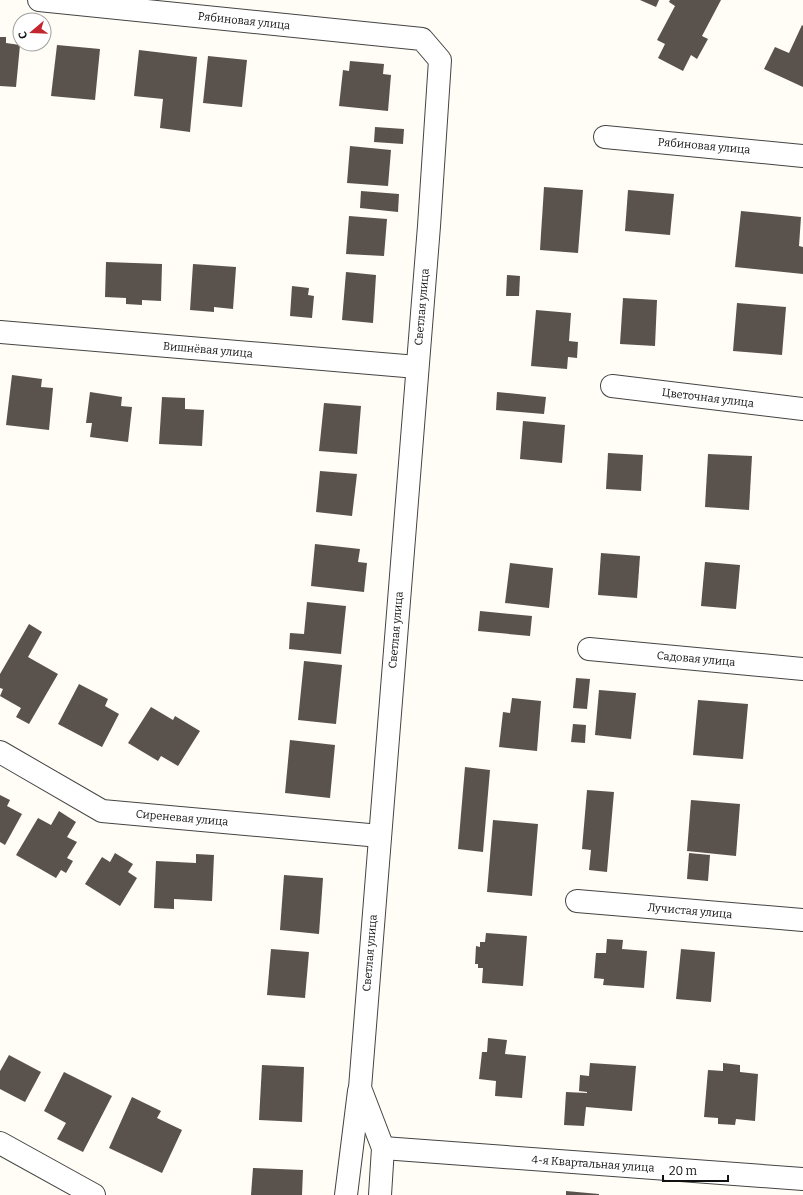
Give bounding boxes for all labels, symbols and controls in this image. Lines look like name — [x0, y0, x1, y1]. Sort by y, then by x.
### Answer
street label: Рябиновая улица — [197, 10, 291, 32]
north arrow — [12, 12, 52, 52]
text: С — [16, 30, 30, 40]
street label: Рябиновая улица — [657, 135, 751, 157]
street label: Светлая улица — [412, 268, 432, 346]
street label: Вишнёвая улица — [163, 340, 253, 360]
street label: Цветочная улица — [661, 386, 755, 410]
street label: Светлая улица — [386, 591, 406, 669]
street label: Садовая улица — [656, 649, 736, 669]
street label: Сиреневая улица — [135, 807, 229, 829]
street label: Лучистая улица — [647, 901, 733, 921]
street label: Светлая улица — [360, 914, 380, 992]
street label: 4-я Квартальная улица — [531, 1153, 655, 1175]
scale bar — [663, 1157, 728, 1183]
text: 20 m — [669, 1164, 698, 1178]

